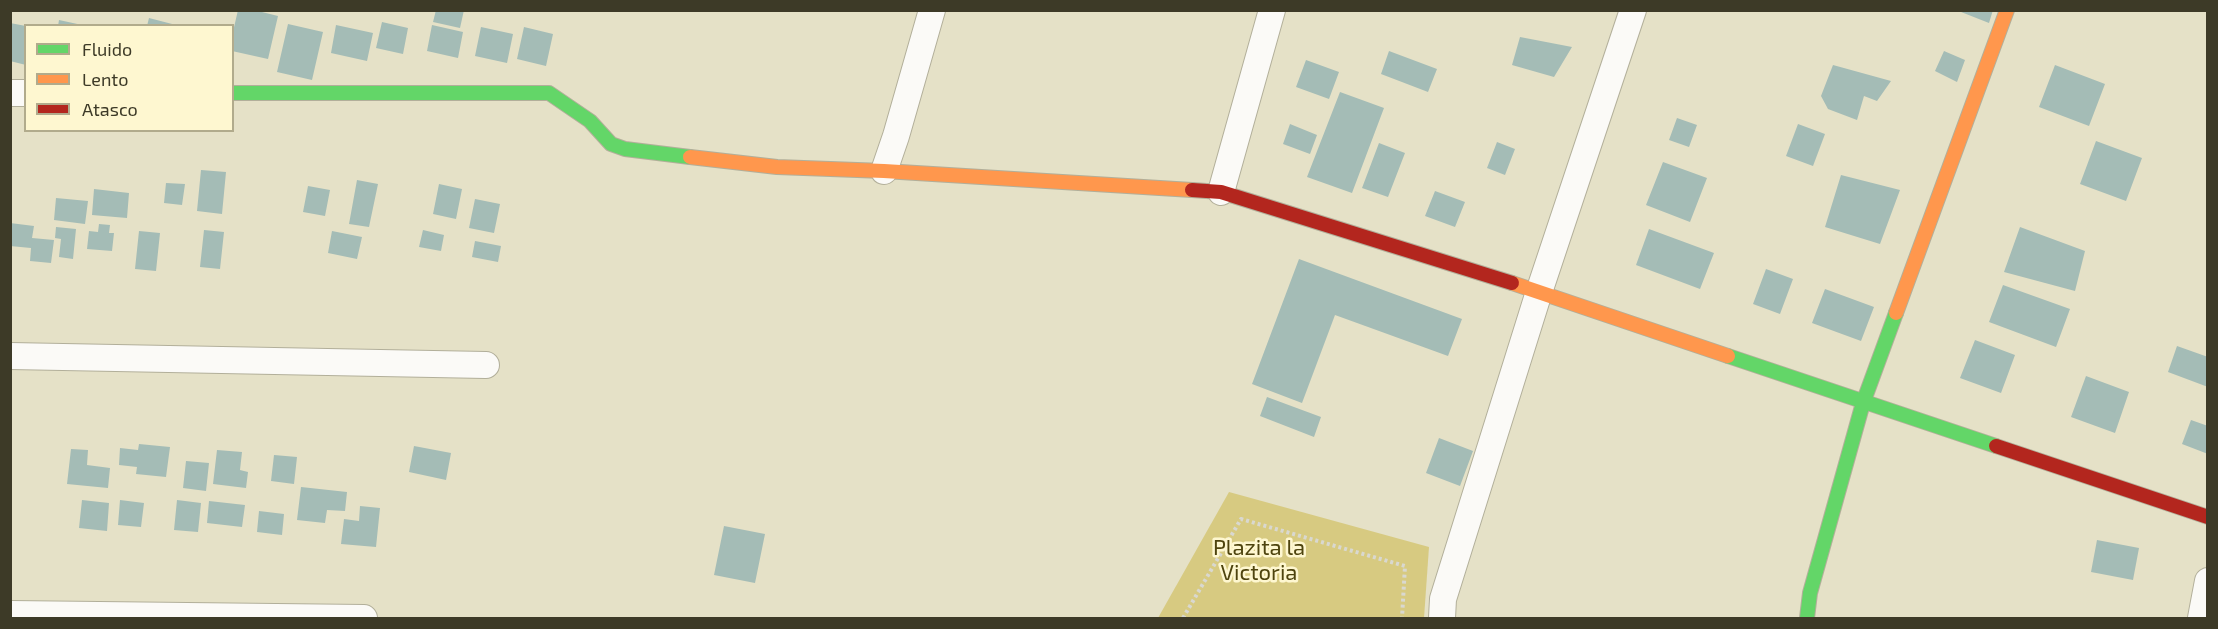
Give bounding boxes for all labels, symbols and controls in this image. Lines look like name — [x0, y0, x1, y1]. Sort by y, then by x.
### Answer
legend — [24, 24, 234, 132]
text: Fluido — [82, 38, 132, 60]
text: Lento — [82, 68, 128, 90]
text: Atasco — [82, 98, 138, 120]
park label: Plazita la Victoria — [1213, 535, 1305, 586]

